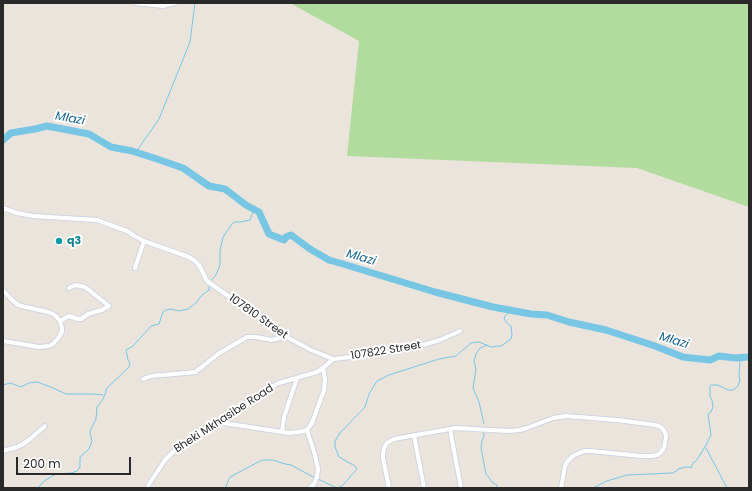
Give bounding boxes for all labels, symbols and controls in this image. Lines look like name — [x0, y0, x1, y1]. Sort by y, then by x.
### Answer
water label: Mlazi — [54, 109, 86, 129]
place label: q3 — [67, 234, 81, 248]
marker: q3 — [54, 236, 64, 246]
water label: Mlazi — [345, 247, 377, 269]
street label: 107810 Street — [226, 292, 290, 342]
water label: Mlazi — [658, 330, 690, 352]
street label: 107822 Street — [350, 339, 422, 363]
street label: Bheki Mkhasibe Road — [172, 382, 276, 456]
scale bar — [18, 449, 133, 475]
text: 200 m — [23, 455, 61, 472]

